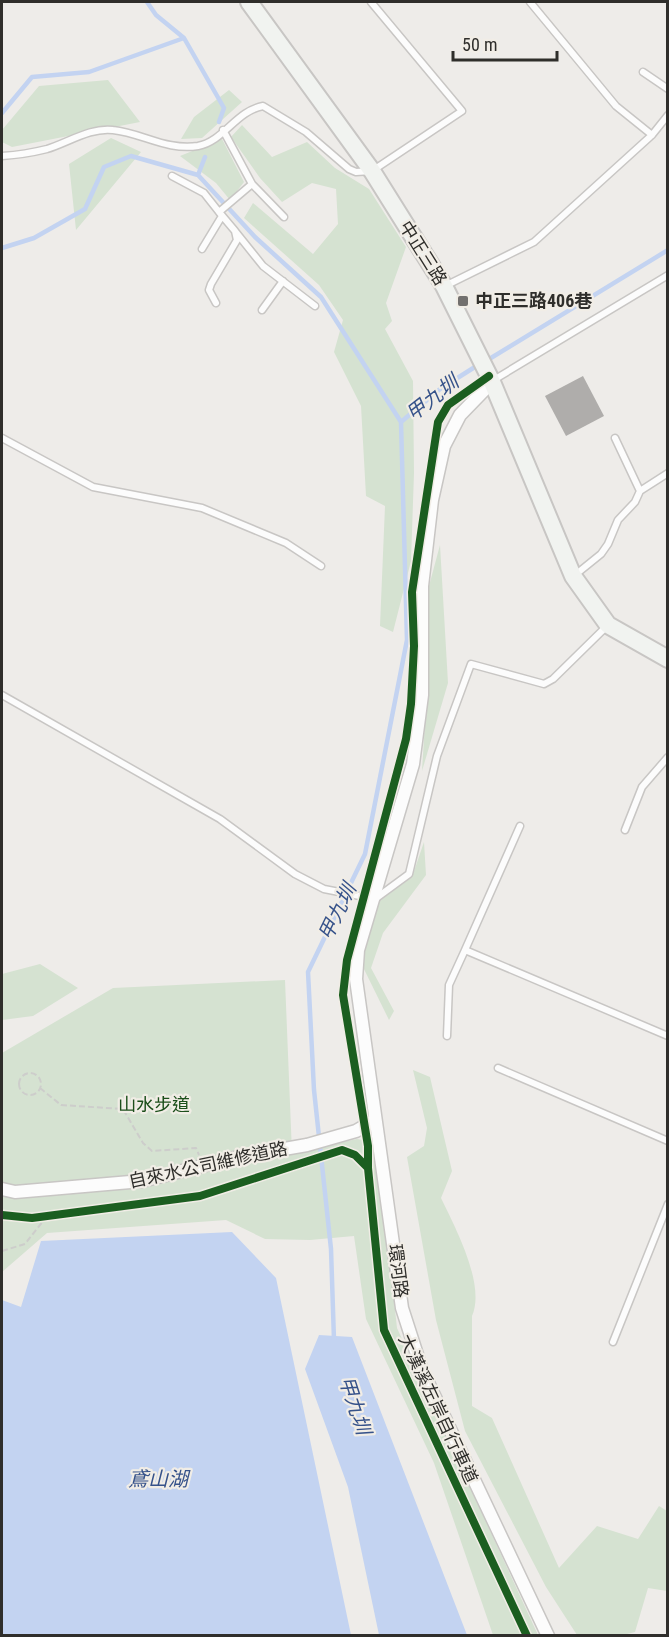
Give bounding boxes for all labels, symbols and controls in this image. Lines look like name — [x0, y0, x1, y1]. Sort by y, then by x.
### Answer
scale bar — [453, 24, 556, 62]
text: 50 m — [462, 34, 497, 55]
street label: 中正三路 — [395, 217, 451, 289]
place label: 中正三路406巷 — [475, 290, 592, 311]
marker: 中正三路406巷 — [456, 294, 470, 308]
water label: 甲九圳 — [401, 368, 465, 426]
water label: 甲九圳 — [313, 877, 362, 944]
park label: 山水步道 — [118, 1094, 190, 1115]
street label: 自來水公司維修道路 — [126, 1137, 289, 1192]
street label: 環河路 — [385, 1243, 412, 1299]
street label: 大漢溪左岸自行車道 — [395, 1331, 482, 1487]
water label: 甲九圳 — [334, 1373, 377, 1440]
water label: 鳶山湖 — [128, 1467, 191, 1491]

